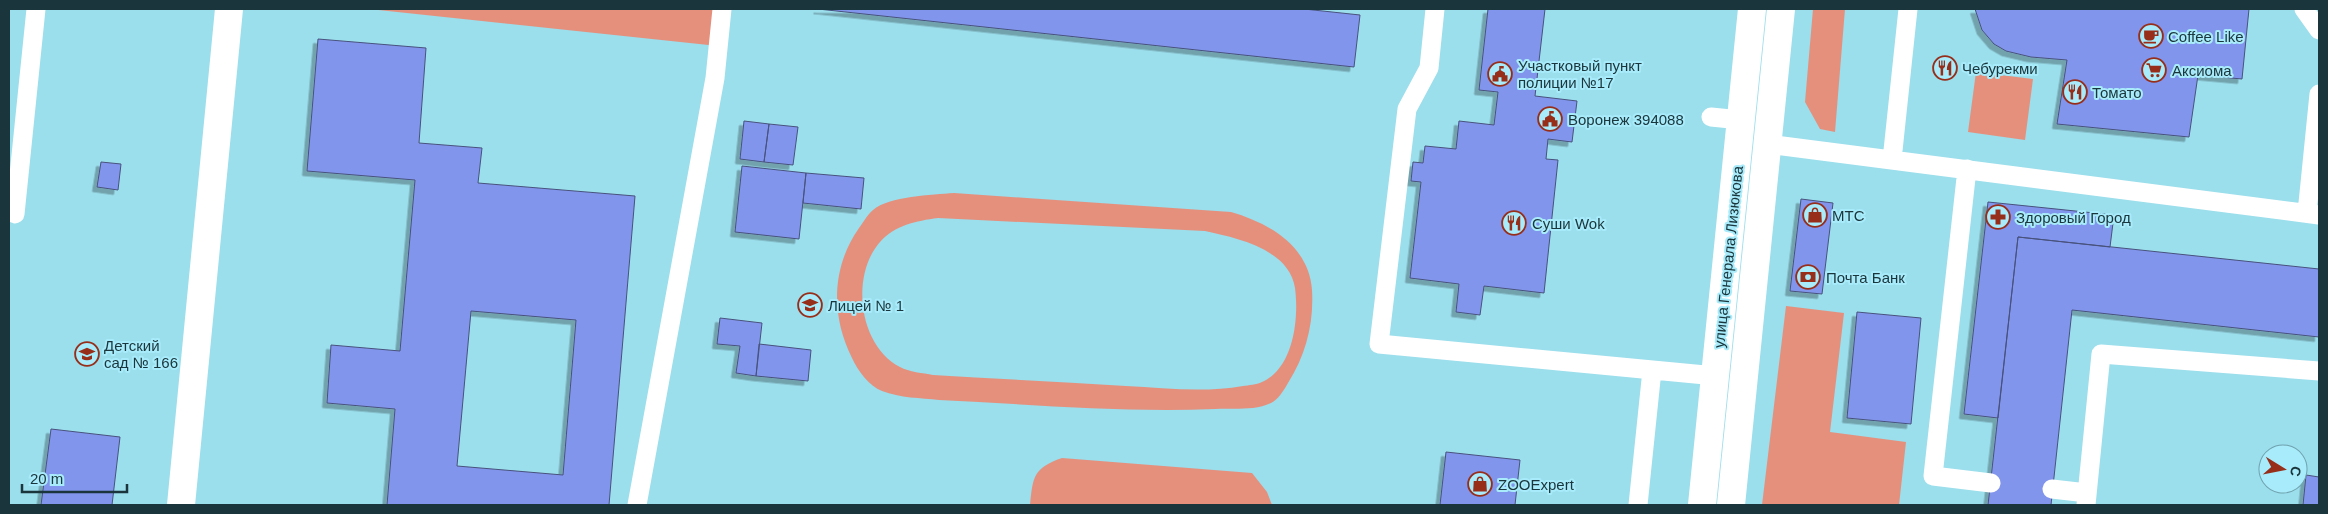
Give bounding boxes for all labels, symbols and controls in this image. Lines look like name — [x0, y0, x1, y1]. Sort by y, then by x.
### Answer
cafe icon: Coffee Like — [2138, 23, 2164, 49]
place label: Coffee Like — [2168, 28, 2244, 45]
restaurant icon: Чебурекми — [1932, 55, 1958, 81]
place label: Участковый пункт полиции №17 — [1518, 57, 1642, 91]
supermarket icon: Аксиома — [2141, 57, 2167, 83]
place label: Чебурекми — [1962, 60, 2038, 77]
public building icon: Участковый пункт полиции №17 — [1487, 61, 1513, 87]
place label: Аксиома — [2172, 62, 2232, 79]
restaurant icon: Томато — [2062, 79, 2088, 105]
place label: Томато — [2092, 84, 2142, 101]
public building icon: Воронеж 394088 — [1537, 106, 1563, 132]
place label: Воронеж 394088 — [1568, 111, 1684, 128]
street label: улица Генерала Лизюкова — [1710, 164, 1746, 349]
shop icon: МТС — [1802, 202, 1828, 228]
pharmacy icon: Здоровый Город — [1985, 204, 2011, 230]
place label: МТС — [1832, 207, 1865, 224]
place label: Здоровый Город — [2016, 209, 2131, 226]
restaurant icon: Суши Wok — [1501, 210, 1527, 236]
place label: Суши Wok — [1532, 215, 1605, 232]
bank icon: Почта Банк — [1795, 264, 1821, 290]
place label: Почта Банк — [1826, 269, 1905, 286]
school or university icon: Лицей № 1 — [797, 292, 823, 318]
place label: Лицей № 1 — [828, 297, 904, 314]
place label: Детский сад № 166 — [104, 337, 178, 371]
school or university icon: Детский сад № 166 — [74, 341, 100, 367]
north arrow — [2258, 444, 2308, 494]
scale bar — [22, 462, 128, 494]
text: С — [2287, 465, 2305, 478]
text: 20 m — [30, 470, 63, 487]
shop icon: ZOOExpert — [1467, 471, 1493, 497]
place label: ZOOExpert — [1498, 476, 1575, 493]

